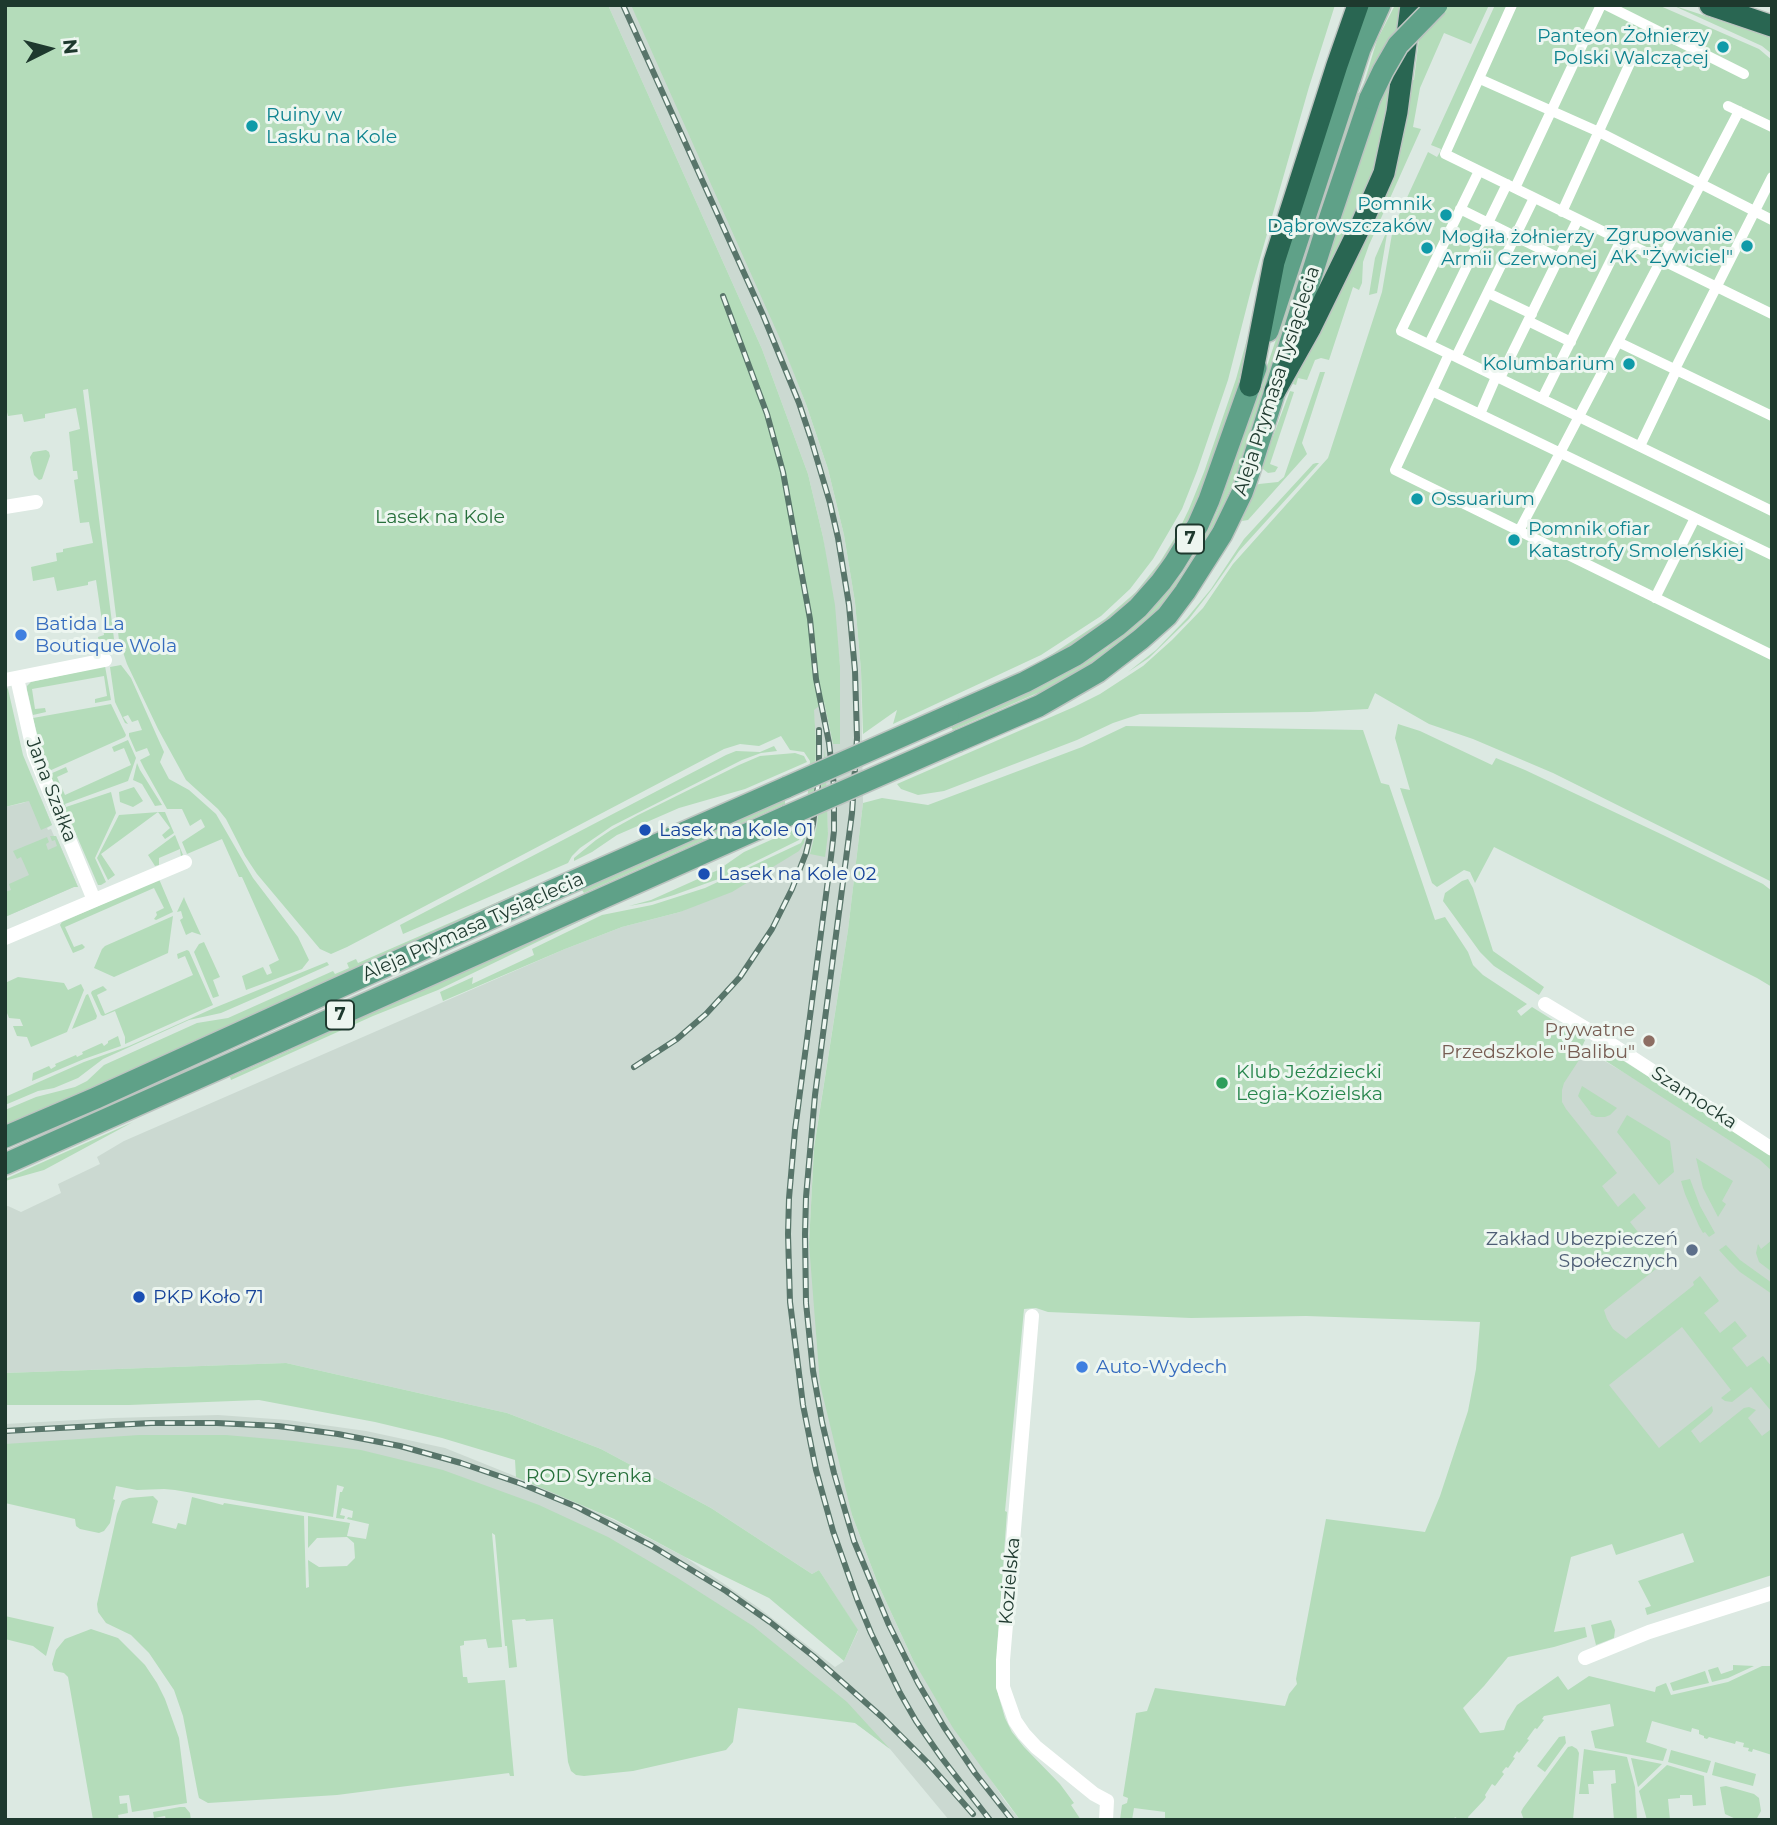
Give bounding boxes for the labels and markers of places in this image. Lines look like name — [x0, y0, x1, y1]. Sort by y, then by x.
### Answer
place label: Panteon Żołnierzy Polski Walczącej — [1537, 25, 1709, 69]
marker: Panteon Żołnierzy Polski Walczącej — [1715, 39, 1731, 55]
place label: Ruiny w Lasku na Kole — [266, 104, 397, 148]
marker: Ruiny w Lasku na Kole — [244, 118, 260, 134]
place label: Pomnik Dąbrowszczaków — [1267, 193, 1432, 237]
marker: Pomnik Dąbrowszczaków — [1438, 207, 1454, 223]
place label: Zgrupowanie AK "Żywiciel" — [1606, 224, 1733, 268]
place label: Mogiła żołnierzy Armii Czerwonej — [1441, 226, 1597, 270]
marker: Zgrupowanie AK "Żywiciel" — [1739, 238, 1755, 254]
marker: Mogiła żołnierzy Armii Czerwonej — [1419, 240, 1435, 256]
place label: Kolumbarium — [1482, 353, 1615, 375]
marker: Kolumbarium — [1621, 356, 1637, 372]
place label: Ossuarium — [1431, 488, 1535, 510]
marker: Ossuarium — [1409, 491, 1425, 507]
place label: Pomnik ofiar Katastrofy Smoleńskiej — [1528, 518, 1744, 562]
marker: Pomnik ofiar Katastrofy Smoleńskiej — [1506, 532, 1522, 548]
place label: Batida La Boutique Wola — [35, 613, 177, 657]
marker: Batida La Boutique Wola — [13, 627, 29, 643]
place label: Lasek na Kole 01 — [659, 819, 813, 841]
marker: Lasek na Kole 01 — [637, 822, 653, 838]
place label: Lasek na Kole 02 — [718, 863, 876, 885]
marker: Lasek na Kole 02 — [696, 866, 712, 882]
place label: Prywatne Przedszkole "Balibu" — [1441, 1019, 1635, 1063]
marker: Prywatne Przedszkole "Balibu" — [1641, 1033, 1657, 1049]
place label: Klub Jeździecki Legia-Kozielska — [1236, 1061, 1383, 1105]
marker: Klub Jeździecki Legia-Kozielska — [1214, 1075, 1230, 1091]
place label: Zakład Ubezpieczeń Społecznych — [1486, 1228, 1678, 1272]
marker: Zakład Ubezpieczeń Społecznych — [1684, 1242, 1700, 1258]
place label: PKP Koło 71 — [153, 1286, 264, 1308]
marker: PKP Koło 71 — [131, 1289, 147, 1305]
place label: Auto-Wydech — [1096, 1356, 1227, 1378]
marker: Auto-Wydech — [1074, 1359, 1090, 1375]

